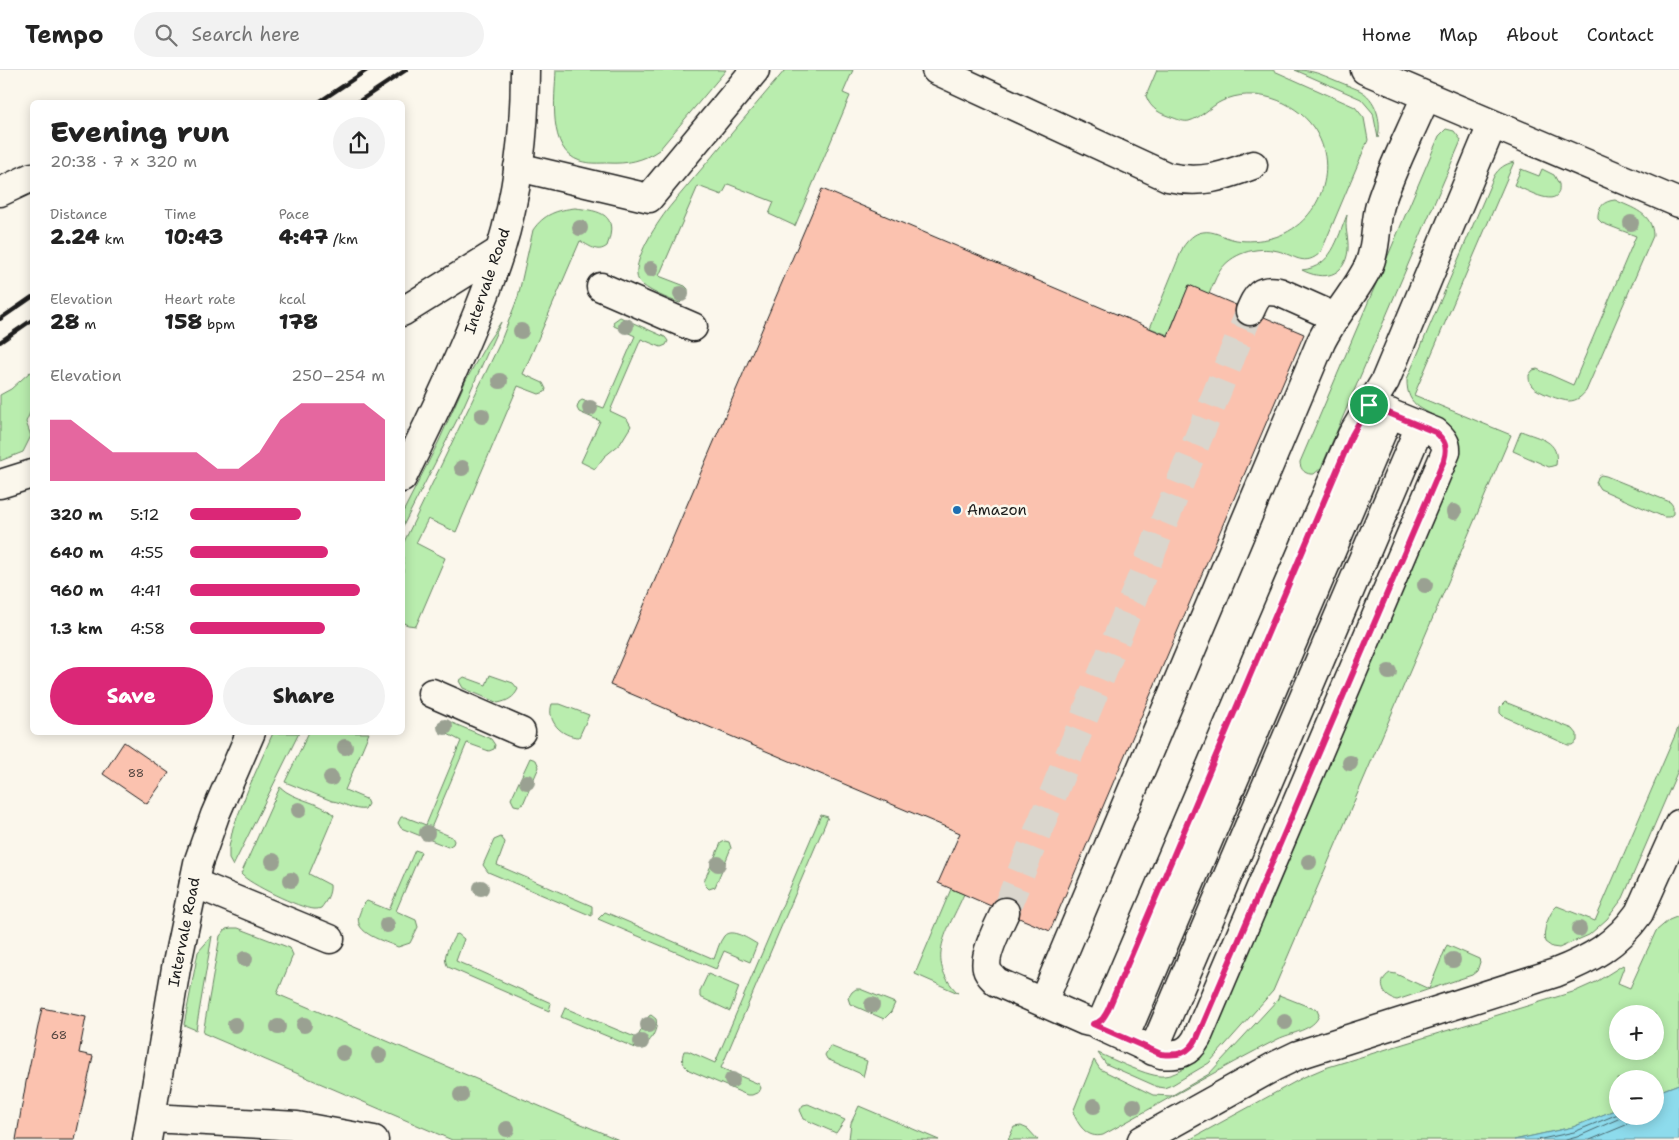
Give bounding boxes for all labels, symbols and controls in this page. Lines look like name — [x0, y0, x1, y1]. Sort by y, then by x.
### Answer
search box — [134, 12, 484, 57]
text: Tempo — [25, 19, 104, 51]
icon: search — [152, 21, 180, 49]
text: Search here — [192, 22, 300, 47]
text: Home — [1362, 23, 1411, 47]
text: Map — [1439, 23, 1478, 47]
text: About — [1506, 23, 1559, 47]
text: Contact — [1587, 23, 1654, 47]
text: Evening run — [50, 113, 229, 151]
button: share — [333, 117, 385, 169]
text: 20:38 · 7 × 320 m — [50, 151, 197, 172]
text: Distance — [50, 205, 107, 223]
text: Time — [164, 205, 196, 223]
text: Pace — [279, 205, 309, 223]
text: 2.24 — [50, 223, 100, 251]
text: 10:43 — [164, 223, 223, 251]
text: 4:47 — [279, 223, 328, 251]
street label: Intervale Road — [459, 225, 515, 337]
text: km — [100, 230, 124, 248]
text: /km — [328, 230, 358, 248]
text: Elevation — [50, 290, 113, 308]
text: Heart rate — [164, 290, 236, 308]
text: kcal — [279, 290, 306, 308]
text: 28 — [50, 308, 79, 336]
text: 158 — [164, 308, 202, 336]
text: 178 — [279, 308, 318, 336]
text: m — [79, 315, 96, 333]
text: bpm — [202, 315, 235, 333]
text: Elevation — [50, 365, 122, 386]
text: 250–254 m — [291, 365, 385, 386]
pin — [1348, 384, 1390, 426]
icon: arrive — [1355, 391, 1383, 419]
place label: Amazon — [967, 500, 1027, 520]
text: 320 m — [50, 504, 103, 525]
text: 5:12 — [130, 504, 160, 525]
marker: Amazon — [951, 504, 963, 516]
text: 640 m — [50, 542, 104, 563]
text: 4:55 — [130, 542, 164, 563]
text: 960 m — [50, 580, 103, 601]
text: 4:41 — [130, 580, 161, 601]
text: 1.3 km — [50, 618, 103, 639]
text: 4:58 — [130, 618, 165, 639]
button: Save — [50, 667, 213, 725]
button: Share — [223, 667, 385, 725]
house number: 88 — [128, 765, 144, 781]
street label: Intervale Road — [164, 875, 204, 988]
map controls — [1609, 1005, 1664, 1125]
button: + — [1609, 1005, 1664, 1060]
house number: 68 — [51, 1027, 67, 1043]
button: − — [1609, 1070, 1664, 1125]

